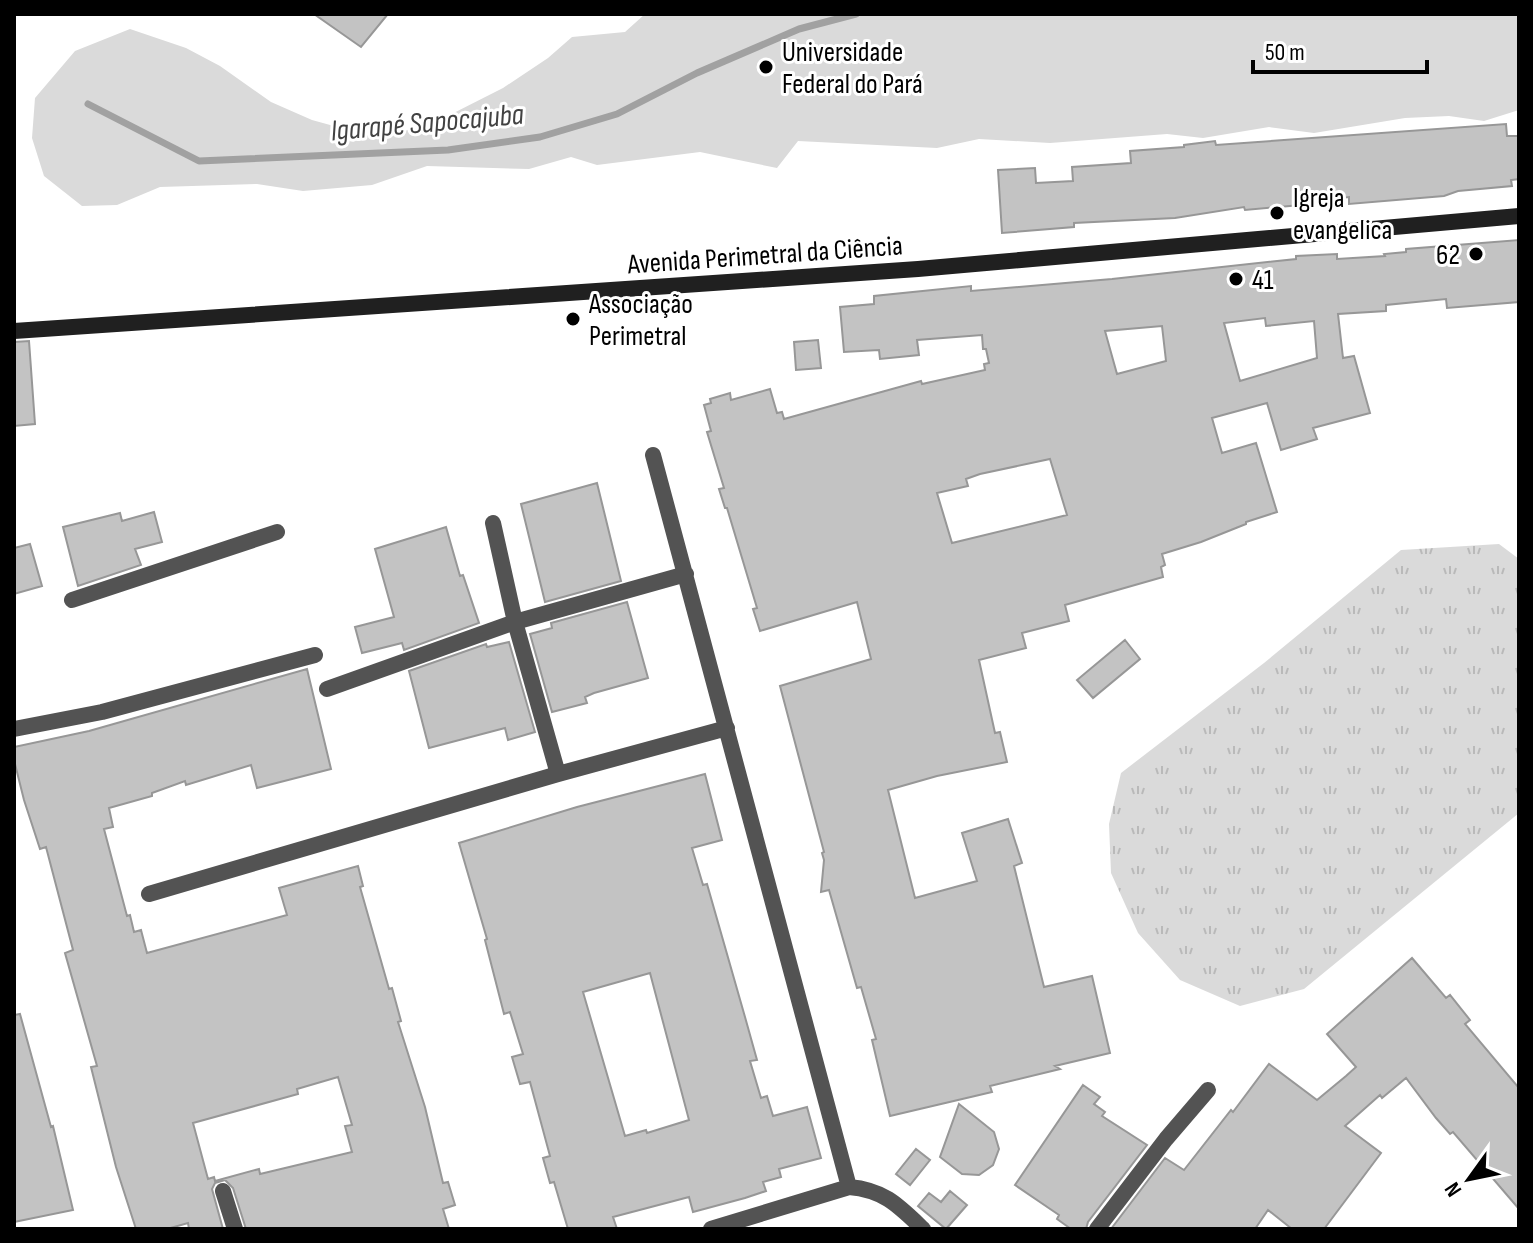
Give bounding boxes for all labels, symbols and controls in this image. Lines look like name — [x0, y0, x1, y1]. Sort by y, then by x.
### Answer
scale bar — [1253, 24, 1427, 74]
place label: Universidade Federal do Pará — [782, 36, 923, 101]
text: 50 m — [1265, 38, 1305, 67]
marker: Universidade Federal do Pará — [757, 58, 775, 76]
water label: Igarapé Sapocajuba — [329, 97, 525, 149]
place label: Igreja evangelica — [1293, 182, 1392, 247]
marker: Igreja evangelica — [1268, 204, 1286, 222]
street label: Avenida Perimetral da Ciência — [625, 229, 904, 282]
place label: 62 — [1436, 239, 1460, 272]
marker: 62 — [1467, 245, 1485, 263]
place label: 41 — [1252, 264, 1274, 297]
marker: 41 — [1227, 270, 1245, 288]
place label: Associação Perimetral — [588, 288, 693, 353]
marker: Associação Perimetral — [564, 310, 582, 328]
north arrow — [1429, 1139, 1509, 1219]
text: N — [1439, 1177, 1468, 1201]

